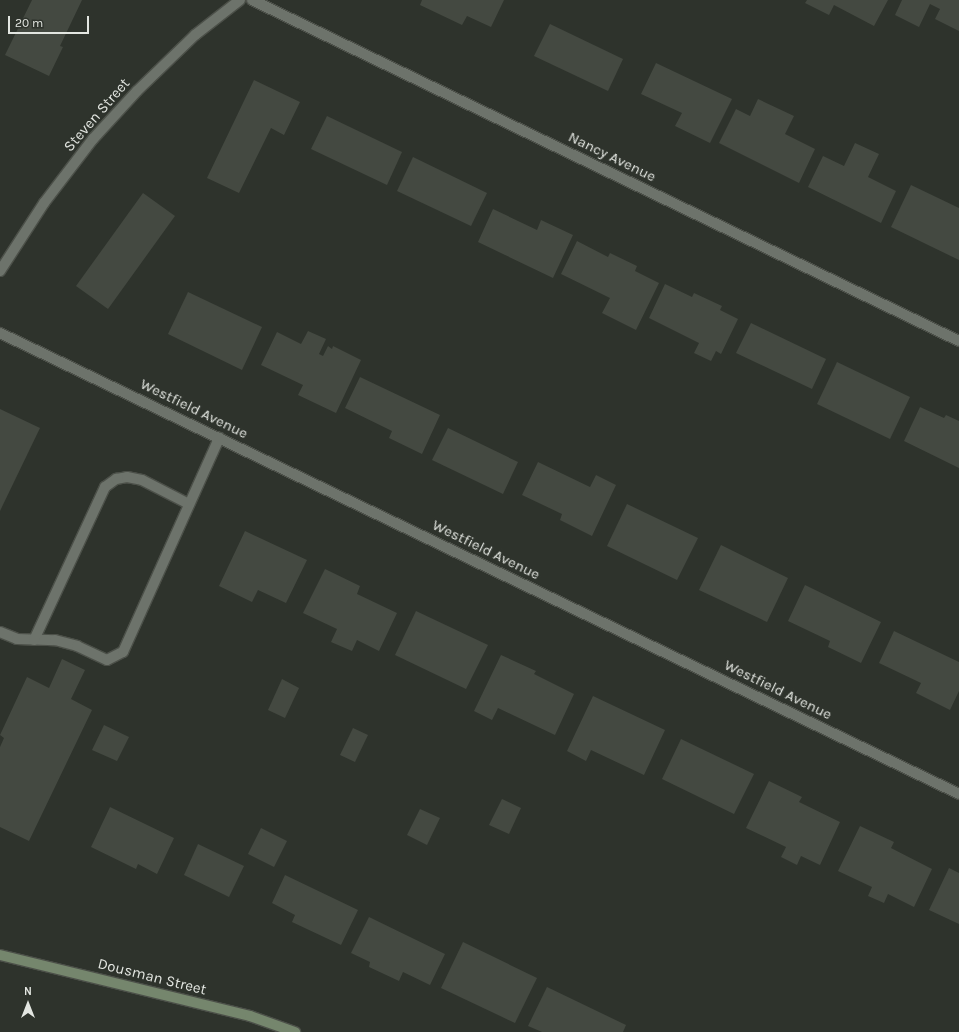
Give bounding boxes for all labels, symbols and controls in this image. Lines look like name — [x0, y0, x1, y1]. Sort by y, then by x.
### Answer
scale bar — [10, 8, 91, 34]
text: 20 m — [15, 16, 43, 30]
street label: Steven Street — [60, 75, 134, 155]
street label: Nancy Avenue — [565, 128, 659, 186]
street label: Westfield Avenue — [137, 375, 251, 443]
street label: Westfield Avenue — [429, 516, 543, 584]
street label: Westfield Avenue — [721, 656, 835, 724]
street label: Dousman Street — [96, 955, 208, 999]
north arrow — [8, 984, 48, 1024]
text: N — [24, 985, 32, 998]

